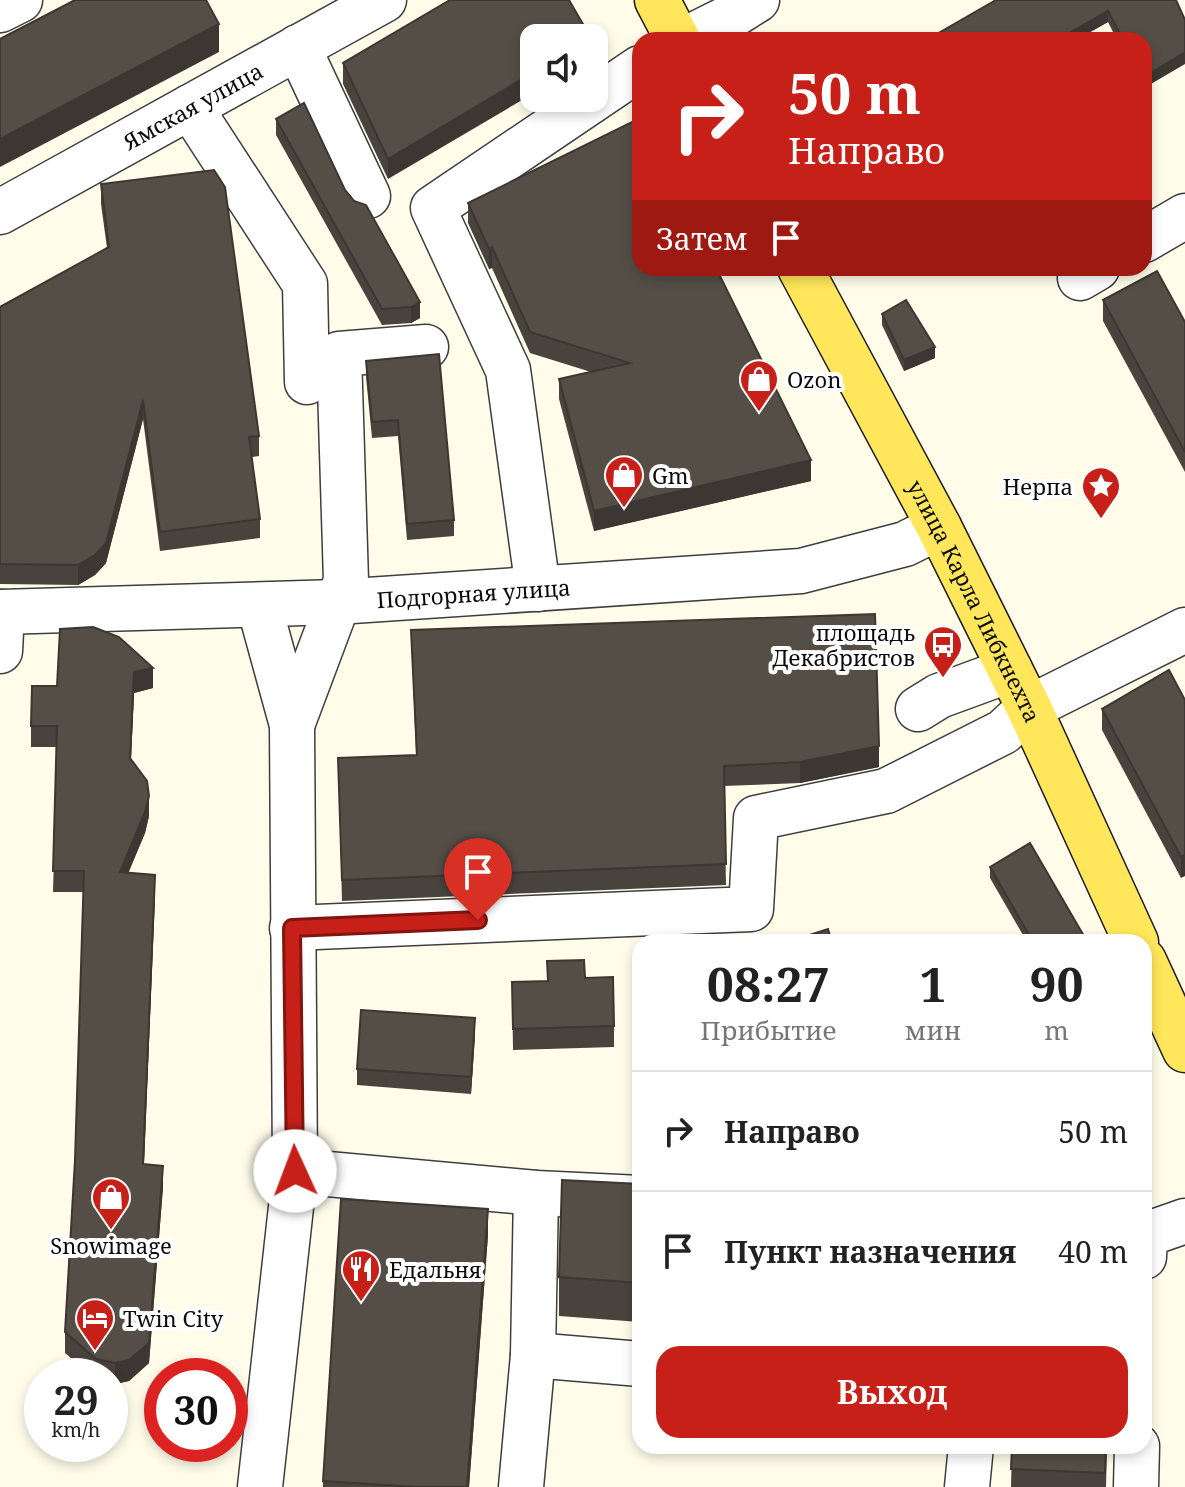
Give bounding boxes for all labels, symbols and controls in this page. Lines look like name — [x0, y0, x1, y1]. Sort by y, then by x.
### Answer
map controls — [520, 24, 608, 112]
button: sound — [520, 24, 608, 112]
text: 50 m — [788, 54, 921, 130]
street label: Ямская улица — [116, 55, 268, 157]
icon: right — [656, 64, 760, 168]
text: Направо — [788, 126, 945, 175]
icon: arrive — [764, 216, 808, 260]
text: Затем — [656, 218, 748, 259]
shop icon: Ozon — [738, 358, 780, 413]
place label: Ozon — [787, 364, 841, 394]
shop icon: Gm — [603, 454, 645, 509]
place label: Gm — [652, 460, 689, 490]
place icon: Нерпа — [1080, 465, 1122, 520]
place label: Нерпа — [1003, 471, 1073, 501]
street label: улица Карла Либкнехта — [901, 474, 1048, 727]
street label: Подгорная улица — [376, 571, 572, 614]
place label: площадь Декабристов — [772, 617, 915, 672]
bus stop icon: площадь Декабристов — [922, 624, 964, 679]
pin — [444, 838, 512, 920]
icon: arrive — [456, 850, 500, 894]
text: 08:27 — [707, 951, 830, 1016]
text: 1 — [919, 951, 947, 1016]
text: 90 — [1029, 951, 1084, 1016]
text: Прибытие — [700, 1012, 837, 1048]
text: мин — [905, 1012, 961, 1048]
text: m — [1044, 1012, 1069, 1048]
icon: right — [656, 1109, 700, 1153]
text: Направо — [724, 1111, 860, 1152]
text: 50 m — [1058, 1111, 1128, 1152]
position arrow — [253, 1129, 337, 1213]
shop icon: Snowimage — [90, 1176, 132, 1231]
icon: arrive — [656, 1229, 700, 1273]
place label: Snowimage — [50, 1230, 172, 1260]
text: Пункт назначения — [724, 1231, 1016, 1272]
text: 40 m — [1058, 1231, 1128, 1272]
restaurant icon: Едальня — [340, 1248, 382, 1303]
place label: Едальня — [389, 1254, 482, 1284]
hotel icon: Twin Сity — [74, 1297, 116, 1352]
place label: Twin Сity — [123, 1303, 224, 1333]
button: Выход — [656, 1346, 1128, 1438]
speed limit sign: 30 — [144, 1358, 248, 1462]
text: 29 — [53, 1372, 99, 1427]
text: km/h — [51, 1416, 101, 1443]

